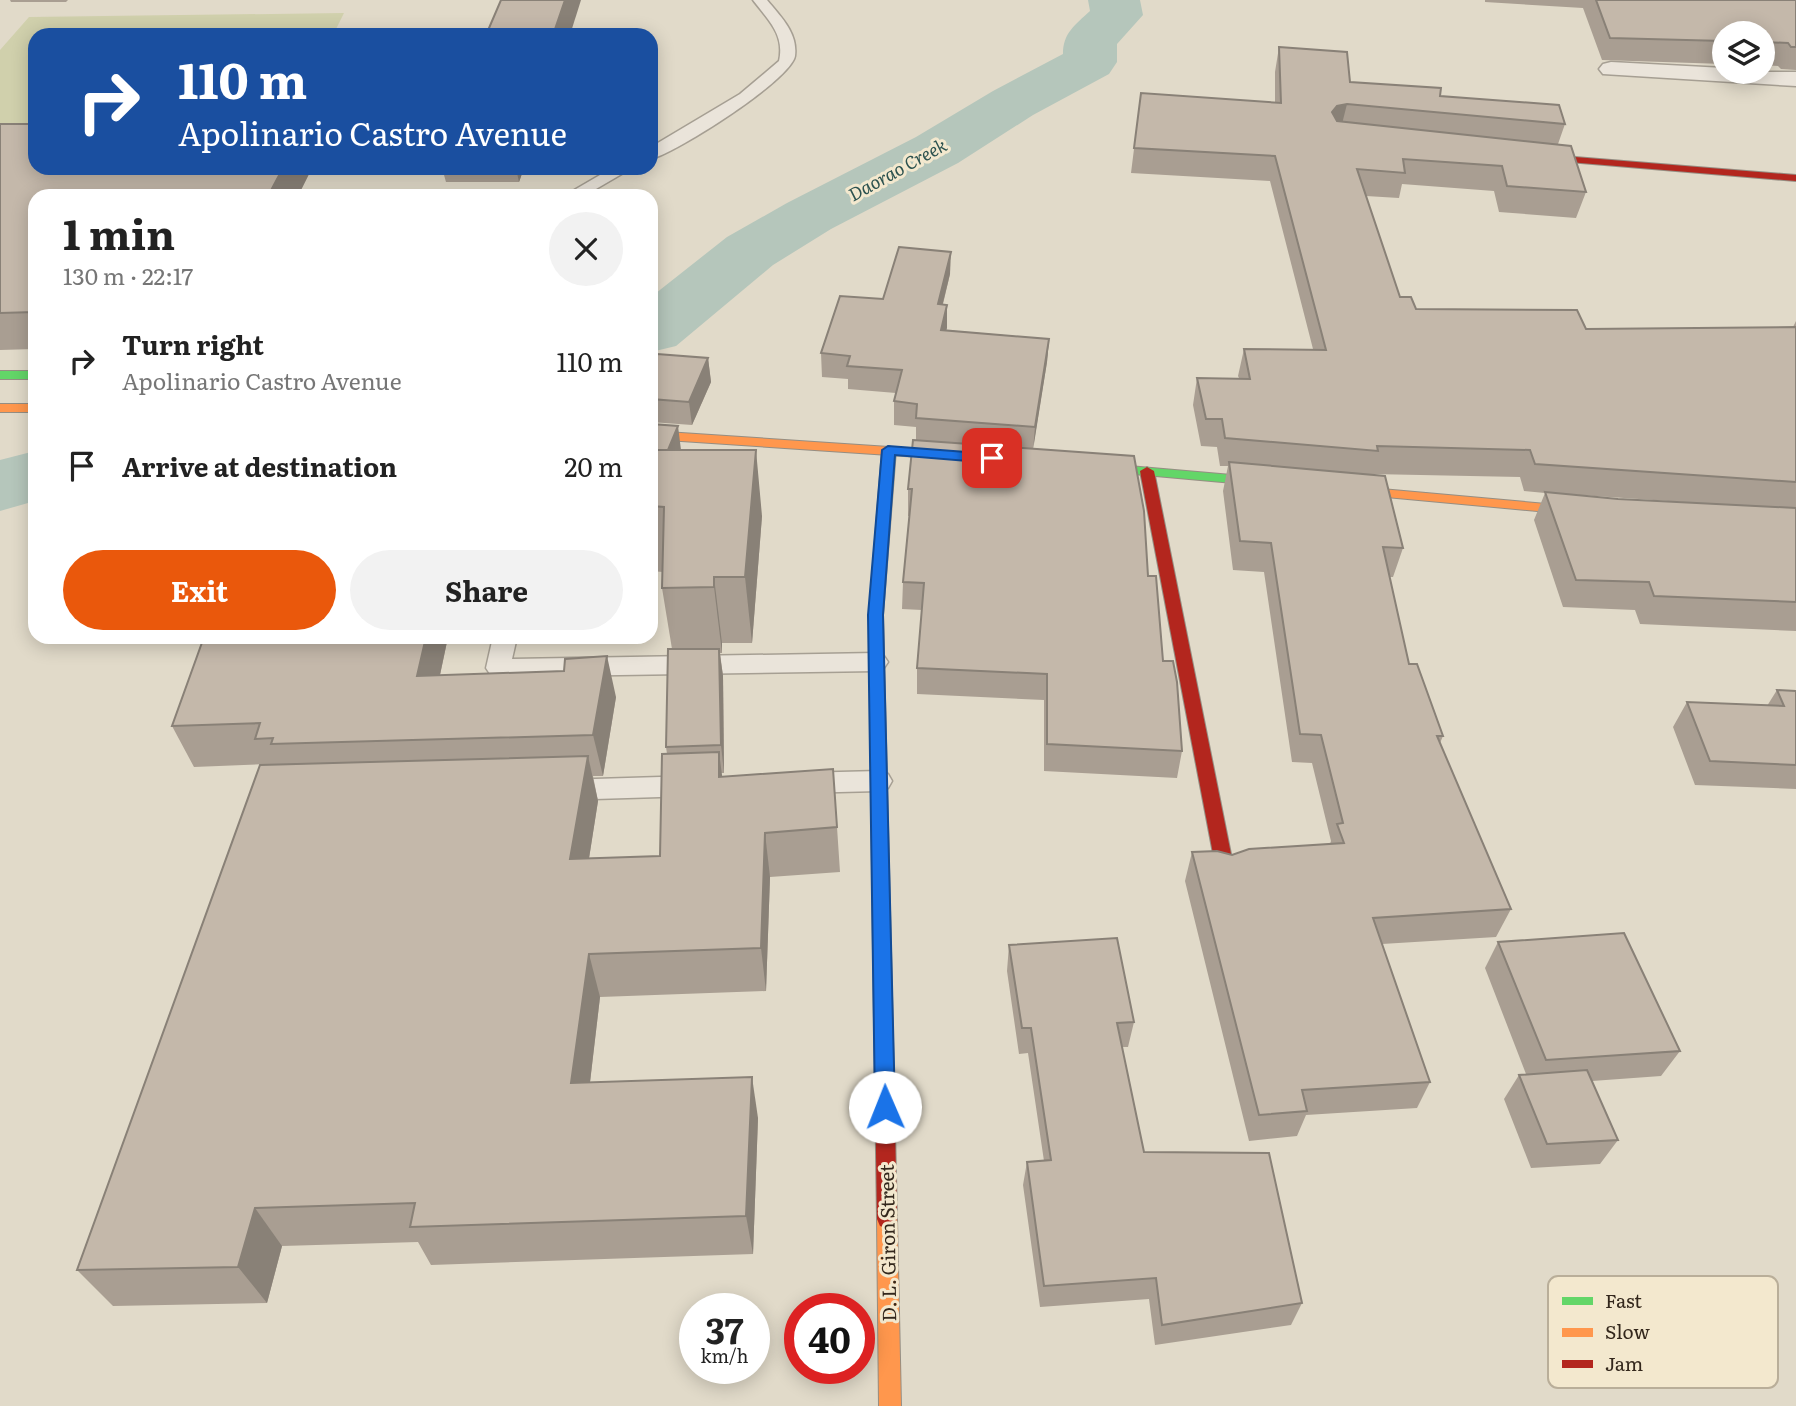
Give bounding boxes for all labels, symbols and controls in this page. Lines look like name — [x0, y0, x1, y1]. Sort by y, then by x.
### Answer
map controls — [1712, 21, 1775, 84]
button: layers — [1712, 21, 1775, 84]
text: 110 m — [178, 41, 307, 114]
icon: right — [63, 56, 154, 147]
text: Apolinario Castro Avenue — [178, 108, 567, 156]
water label: Daorao Creek — [843, 131, 951, 207]
text: 1 min — [63, 201, 175, 263]
button: close — [549, 212, 623, 286]
text: 130 m · 22:17 — [63, 258, 193, 292]
text: Turn right — [122, 324, 264, 363]
text: 110 m — [556, 341, 623, 380]
icon: right — [63, 342, 101, 380]
text: Apolinario Castro Avenue — [122, 363, 402, 397]
pin — [962, 428, 1022, 488]
icon: arrive — [973, 439, 1011, 477]
text: Arrive at destination — [122, 446, 397, 485]
text: 20 m — [564, 446, 623, 485]
icon: arrive — [63, 447, 101, 485]
button: Exit — [63, 550, 336, 630]
button: Share — [350, 550, 623, 630]
position arrow — [848, 1070, 922, 1144]
street label: D. L. Giron Street — [872, 1164, 902, 1322]
legend — [1548, 1276, 1778, 1388]
text: Fast — [1605, 1286, 1642, 1314]
speed limit sign: 40 — [784, 1293, 875, 1384]
text: 37 — [706, 1303, 743, 1355]
text: Slow — [1605, 1317, 1650, 1345]
text: km/h — [701, 1342, 748, 1369]
text: Jam — [1605, 1349, 1643, 1377]

